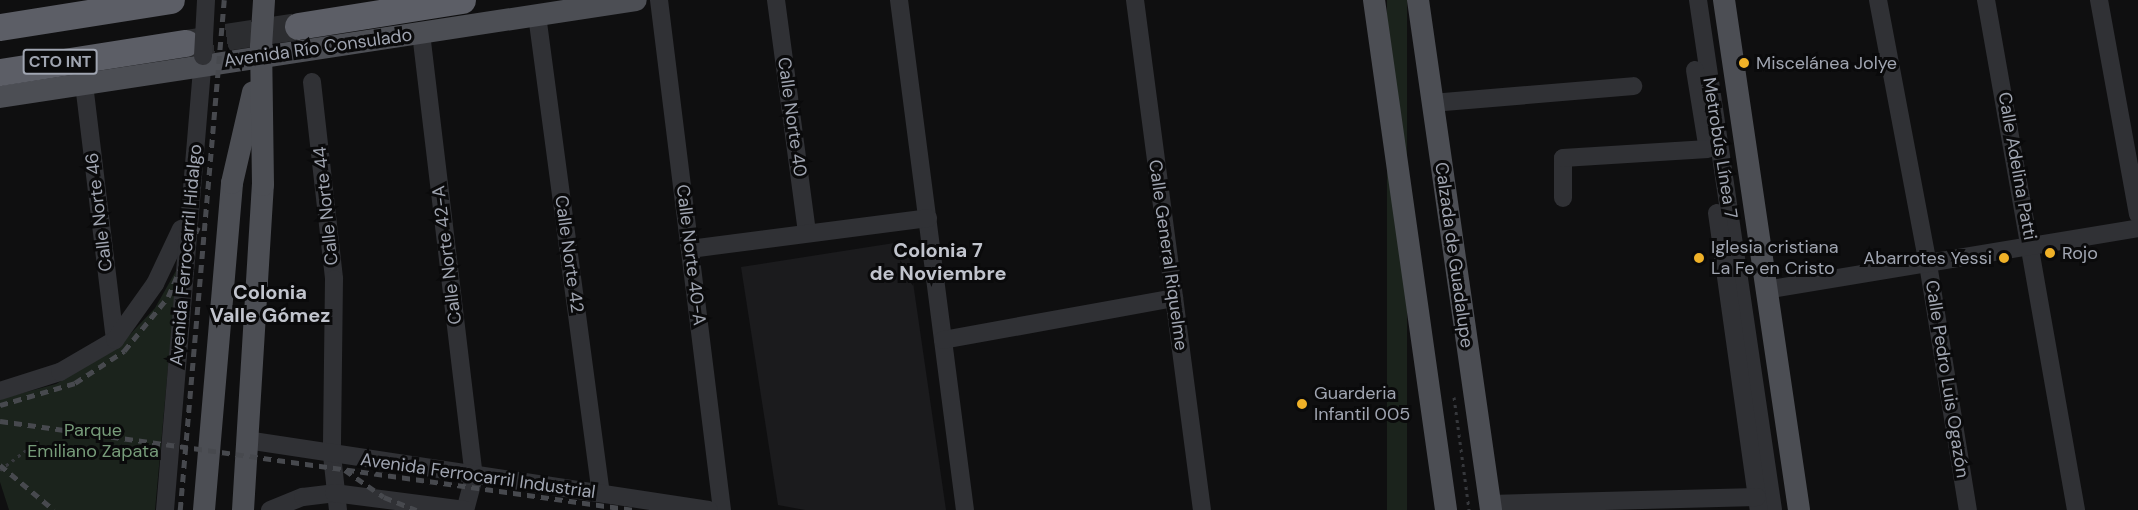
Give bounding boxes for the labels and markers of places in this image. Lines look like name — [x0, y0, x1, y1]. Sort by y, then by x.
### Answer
place label: Miscelánea Jolye — [1756, 52, 1897, 74]
marker: Miscelánea Jolye — [1737, 56, 1751, 70]
place label: Iglesia cristiana La Fe en Cristo — [1711, 237, 1839, 280]
place label: Rojo — [2062, 242, 2098, 264]
marker: Rojo — [2043, 246, 2057, 260]
place label: Abarrotes Yessi — [1863, 247, 1992, 269]
marker: Iglesia cristiana La Fe en Cristo — [1692, 251, 1706, 265]
marker: Abarrotes Yessi — [1997, 251, 2011, 265]
place label: Guarderia Infantil 005 — [1314, 383, 1410, 426]
marker: Guarderia Infantil 005 — [1295, 397, 1309, 411]

